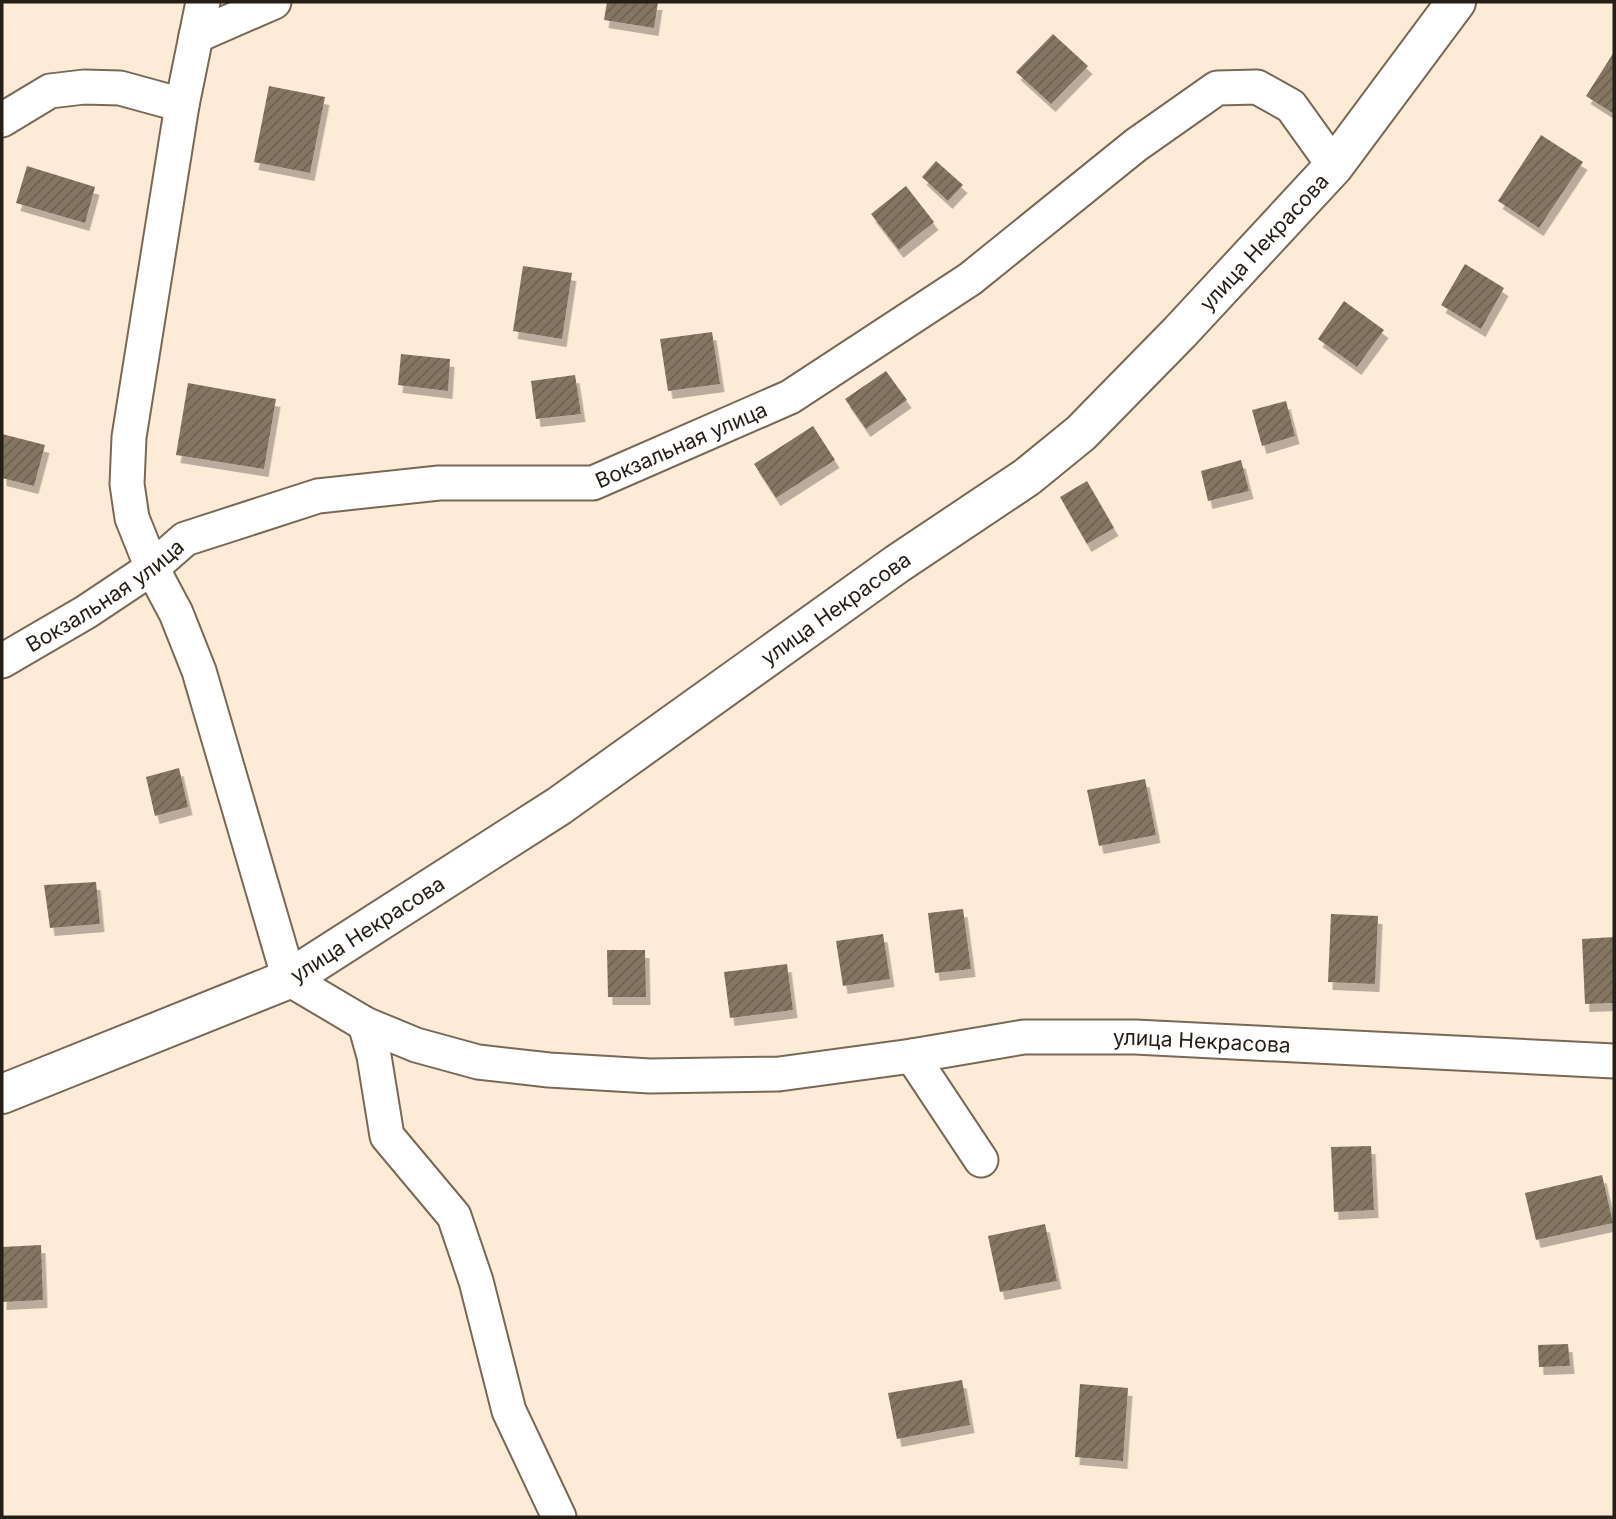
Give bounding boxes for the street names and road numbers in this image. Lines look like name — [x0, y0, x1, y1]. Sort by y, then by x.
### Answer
street label: улица Некрасова — [1194, 168, 1333, 316]
street label: Вокзальная улица — [591, 396, 771, 493]
street label: Вокзальная улица — [21, 534, 189, 657]
street label: улица Некрасова — [756, 546, 915, 670]
street label: улица Некрасова — [285, 870, 449, 987]
street label: улица Некрасова — [1113, 1025, 1291, 1057]

